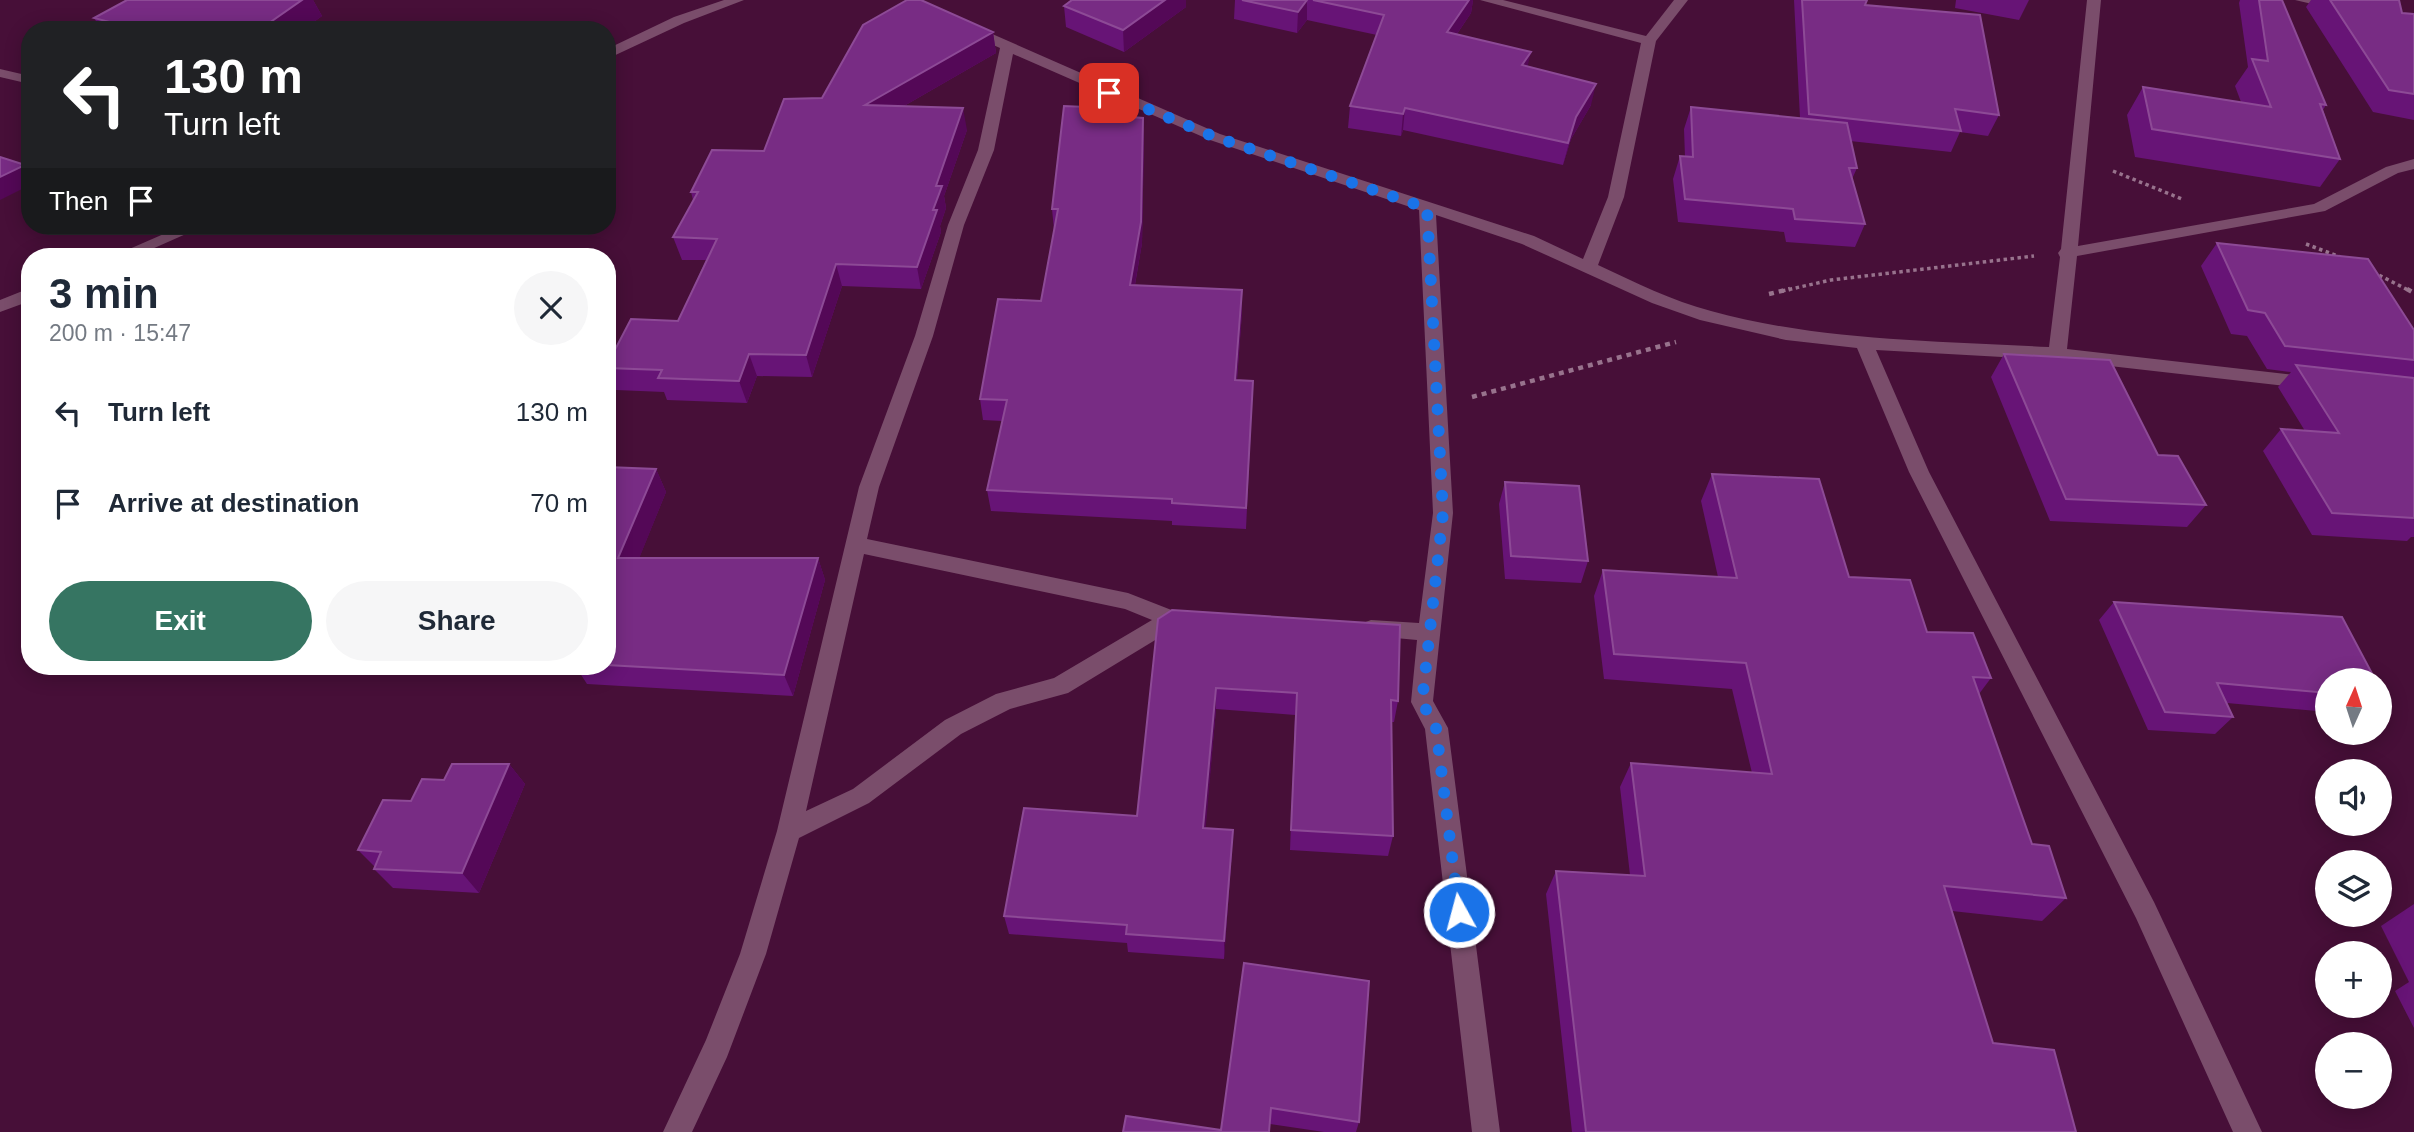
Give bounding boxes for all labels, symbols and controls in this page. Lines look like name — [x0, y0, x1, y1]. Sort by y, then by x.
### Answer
icon: left — [49, 49, 140, 140]
text: 130 m — [164, 49, 303, 103]
pin — [1079, 63, 1139, 123]
icon: arrive — [1090, 74, 1128, 112]
text: Turn left — [164, 106, 280, 142]
icon: arrive — [122, 182, 160, 220]
text: Then — [49, 186, 108, 216]
text: 3 min — [49, 270, 159, 317]
button: close — [514, 271, 588, 345]
text: 200 m · 15:47 — [49, 320, 191, 346]
icon: left — [49, 394, 87, 432]
text: Turn left — [108, 397, 210, 427]
text: 130 m — [516, 397, 588, 427]
icon: arrive — [49, 485, 87, 523]
text: Arrive at destination — [108, 488, 359, 518]
text: 70 m — [530, 488, 588, 518]
button: Exit — [49, 581, 312, 661]
button: Share — [326, 581, 588, 661]
north arrow — [2315, 668, 2392, 746]
map controls — [2315, 668, 2392, 1109]
button: sound — [2315, 759, 2392, 836]
button: layers — [2315, 850, 2392, 927]
position arrow — [1422, 875, 1496, 949]
button: + — [2315, 941, 2392, 1018]
button: − — [2315, 1032, 2392, 1109]

